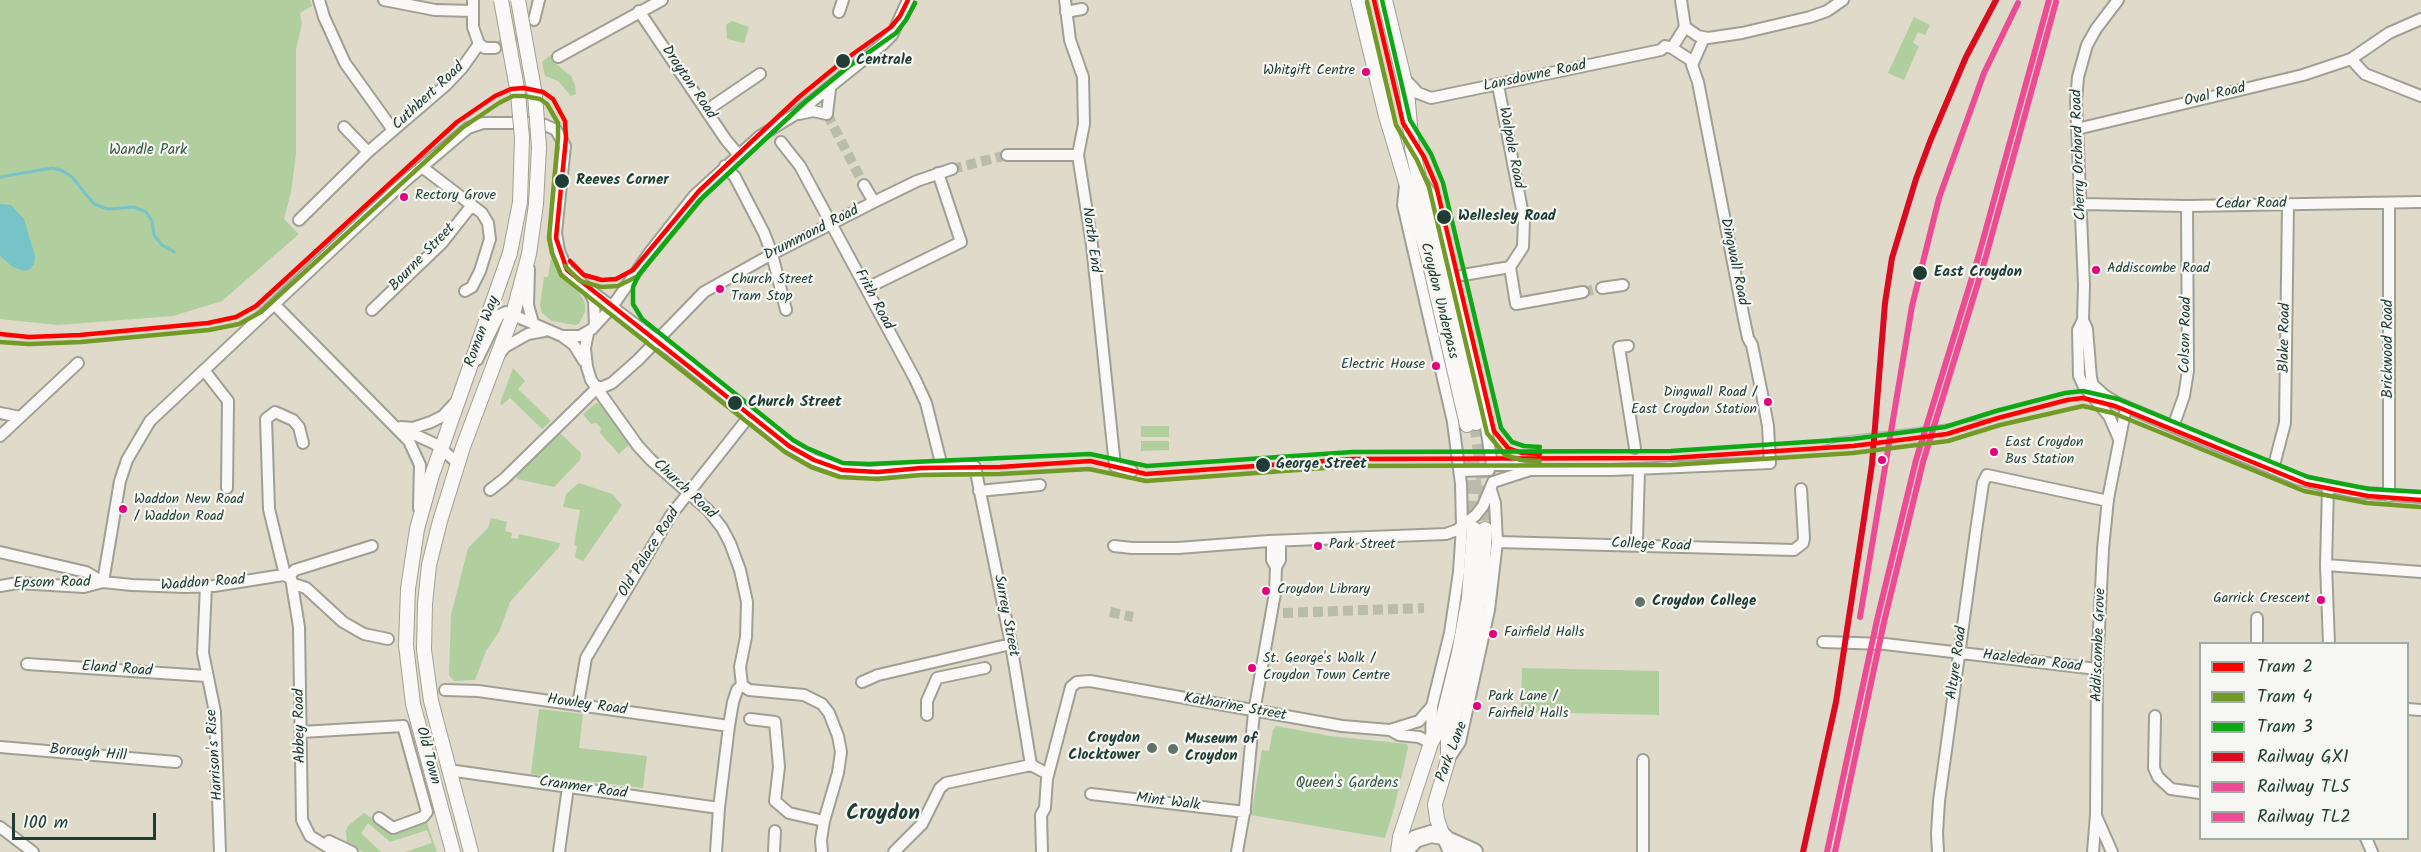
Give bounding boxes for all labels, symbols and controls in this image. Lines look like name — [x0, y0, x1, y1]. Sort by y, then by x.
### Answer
street label: Drayton Road — [657, 43, 719, 123]
marker: Centrale — [834, 52, 852, 70]
place label: Centrale — [856, 52, 912, 70]
street label: Lansdowne Road — [1482, 57, 1588, 97]
street label: Cuthbert Road — [389, 59, 469, 135]
place label: Whitgift Centre — [1263, 64, 1355, 80]
marker: Whitgift Centre — [1360, 66, 1372, 78]
street label: Oval Road — [2183, 80, 2247, 112]
street label: Cherry Orchard Road — [2069, 89, 2091, 221]
street label: Walpole Road — [1493, 106, 1527, 190]
park label: Wandle Park — [109, 142, 187, 160]
marker: Reeves Corner — [553, 172, 571, 190]
place label: Reeves Corner — [576, 172, 669, 190]
place label: Rectory Grove — [415, 189, 496, 205]
marker: Rectory Grove — [398, 191, 410, 203]
street label: Cedar Road — [2215, 195, 2287, 215]
street label: Drummond Road — [762, 202, 862, 266]
street label: North End — [1076, 206, 1104, 274]
marker: Wellesley Road — [1435, 208, 1453, 226]
place label: Wellesley Road — [1458, 208, 1556, 226]
street label: Dingwall Road — [1715, 217, 1751, 307]
street label: Bourne Street — [386, 220, 460, 296]
street label: Croydon Underpass — [1415, 241, 1461, 361]
place label: Addiscombe Road — [2107, 262, 2210, 278]
marker: East Croydon — [1911, 264, 1929, 282]
place label: East Croydon — [1934, 264, 2022, 282]
marker: Addiscombe Road — [2090, 264, 2102, 276]
street label: Frith Road — [849, 266, 897, 334]
place label: Church Street Tram Stop — [731, 273, 813, 306]
marker: Church Street Tram Stop — [714, 283, 726, 295]
street label: Roman Way — [462, 294, 504, 370]
street label: Colson Road — [2177, 296, 2197, 374]
street label: Brickwood Road — [2380, 299, 2398, 399]
street label: Blake Road — [2276, 303, 2296, 373]
place label: Electric House — [1341, 358, 1425, 374]
marker: Electric House — [1430, 360, 1442, 372]
place label: Dingwall Road / East Croydon Station — [1631, 386, 1757, 418]
marker: Church Street — [726, 394, 744, 412]
place label: Church Street — [748, 394, 842, 412]
marker: Dingwall Road / East Croydon Station — [1762, 396, 1774, 408]
place label: East Croydon Bus Station — [2005, 436, 2083, 468]
marker: East Croydon Bus Station — [1988, 446, 2000, 458]
unlabelled marker — [1876, 454, 1888, 466]
street label: Church Road — [649, 456, 719, 524]
marker: George Street — [1254, 456, 1272, 474]
place label: George Street — [1276, 456, 1367, 474]
place label: Waddon New Road / Waddon Road — [134, 493, 244, 526]
marker: Waddon New Road / Waddon Road — [117, 503, 129, 515]
street label: Old Palace Road — [615, 505, 685, 601]
street label: College Road — [1611, 536, 1691, 556]
place label: Park Street — [1329, 538, 1395, 554]
marker: Park Street — [1312, 540, 1324, 552]
street label: Waddon Road — [160, 572, 246, 596]
street label: Epsom Road — [13, 574, 91, 594]
street label: Surrey Street — [988, 574, 1022, 658]
place label: Croydon Library — [1277, 583, 1370, 599]
marker: Croydon Library — [1260, 585, 1272, 597]
street label: Addiscombe Grove — [2089, 588, 2111, 702]
place label: Garrick Crescent — [2213, 592, 2310, 608]
place label: Croydon College — [1652, 593, 1756, 611]
marker: Garrick Crescent — [2315, 594, 2327, 606]
marker: Croydon College — [1633, 595, 1647, 609]
street label: Altyre Road — [1944, 625, 1972, 701]
place label: Fairfield Halls — [1504, 626, 1584, 642]
marker: Fairfield Halls — [1487, 628, 1499, 640]
legend — [2199, 642, 2409, 840]
street label: Hazledean Road — [1982, 647, 2082, 677]
place label: St. George's Walk / Croydon Town Centre — [1263, 652, 1390, 684]
text: Tram 2 — [2257, 653, 2313, 682]
street label: Eland Road — [81, 659, 153, 681]
marker: St. George's Walk / Croydon Town Centre — [1246, 662, 1258, 674]
text: Tram 4 — [2257, 683, 2313, 712]
street label: Abbey Road — [291, 688, 311, 764]
street label: Katharine Street — [1182, 690, 1288, 726]
place label: Park Lane / Fairfield Halls — [1488, 690, 1568, 722]
street label: Howley Road — [546, 691, 628, 721]
marker: Park Lane / Fairfield Halls — [1471, 700, 1483, 712]
street label: Harrison's Rise — [204, 709, 228, 801]
text: Tram 3 — [2257, 713, 2313, 742]
street label: Park Lane — [1433, 719, 1473, 785]
street label: Old Town — [411, 725, 443, 787]
place label: Croydon Clocktower — [1068, 730, 1140, 765]
place label: Museum of Croydon — [1185, 731, 1257, 766]
marker: Croydon Clocktower — [1145, 741, 1159, 755]
street label: Borough Hill — [49, 742, 127, 766]
marker: Museum of Croydon — [1166, 742, 1180, 756]
text: Railway GX1 — [2257, 743, 2349, 772]
text: Railway TL5 — [2257, 773, 2350, 802]
street label: Cranmer Road — [538, 774, 628, 804]
park label: Queen's Gardens — [1296, 775, 1398, 793]
street label: Mint Walk — [1135, 790, 1201, 816]
scale bar — [15, 801, 159, 839]
district label: Croydon — [846, 802, 920, 828]
text: Railway TL2 — [2257, 803, 2351, 832]
text: 100 m — [23, 809, 68, 838]

